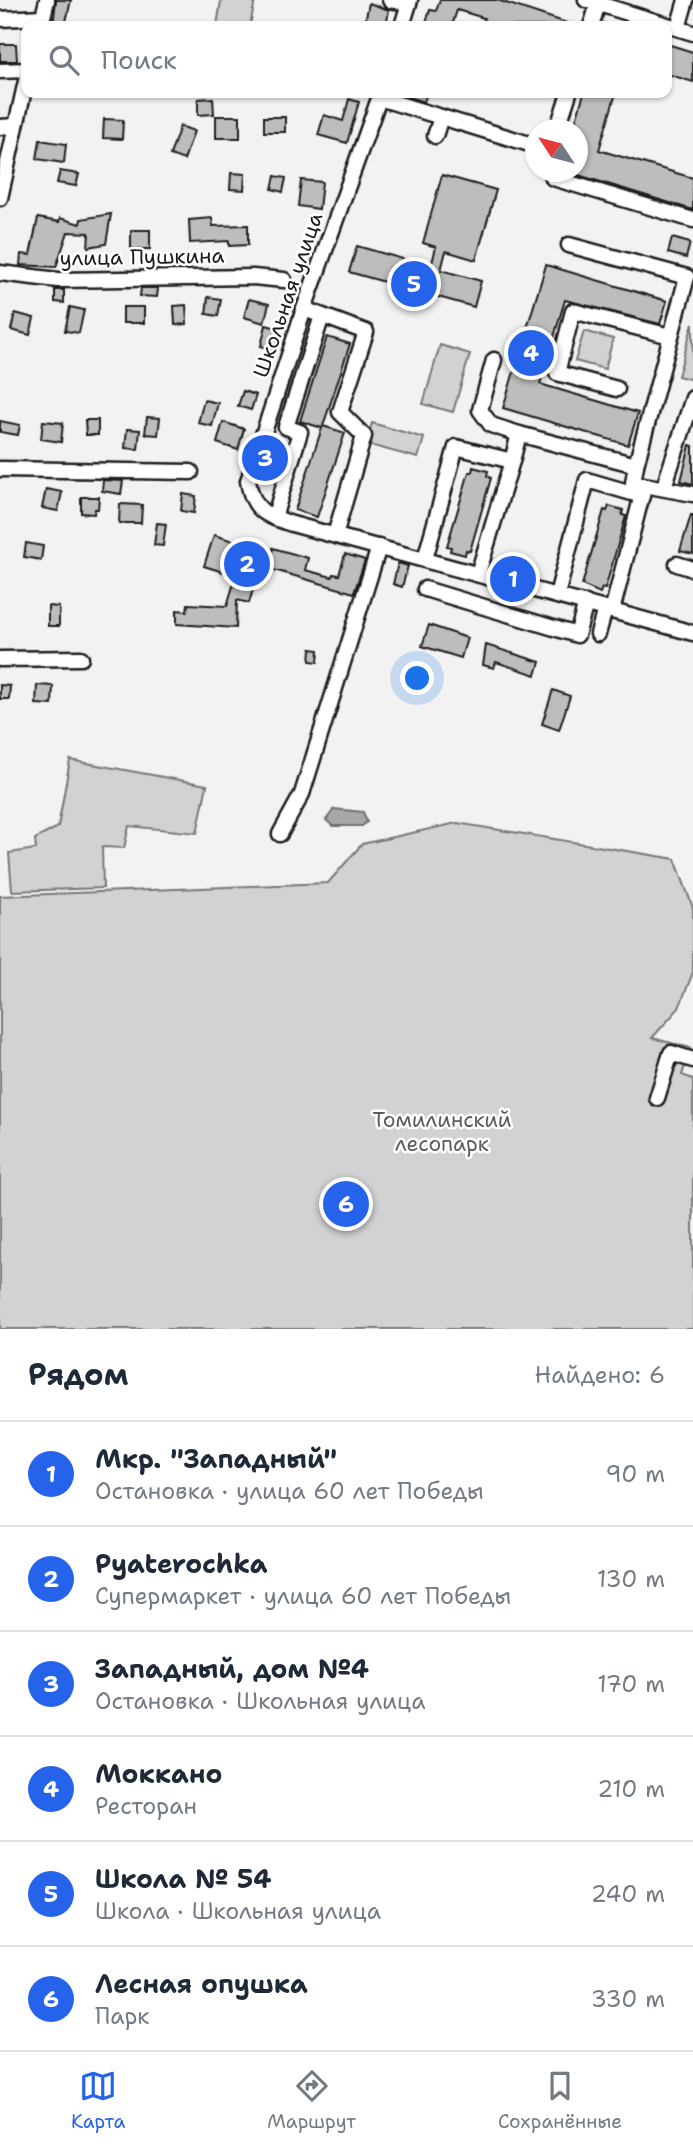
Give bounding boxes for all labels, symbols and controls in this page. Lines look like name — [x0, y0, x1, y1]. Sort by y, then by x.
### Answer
search box — [21, 21, 672, 98]
icon: search — [45, 41, 83, 79]
text: Поиск — [101, 42, 177, 77]
north arrow — [525, 119, 588, 182]
street label: Школьная улица — [247, 209, 329, 381]
street label: улица Пушкина — [59, 242, 225, 272]
pin: 5 — [391, 258, 437, 310]
pin: 4 — [508, 327, 554, 379]
pin: 3 — [242, 432, 288, 484]
pin: 2 — [224, 538, 270, 590]
pin: 1 — [490, 553, 536, 605]
your location — [400, 661, 434, 695]
park label: Томилинский лесопарк — [372, 1106, 512, 1158]
pin: 6 — [323, 1178, 369, 1230]
text: Рядом — [28, 1354, 128, 1395]
text: Найдено: 6 — [535, 1360, 665, 1390]
text: Мкр. "Западный" — [95, 1441, 337, 1476]
text: 1 — [46, 1459, 56, 1489]
text: 90 m — [605, 1459, 665, 1489]
text: Остановка · улица 60 лет Победы — [95, 1476, 484, 1506]
text: Pyaterochka — [95, 1546, 268, 1581]
text: 2 — [43, 1564, 59, 1594]
text: 130 m — [597, 1564, 665, 1594]
text: Супермаркет · улица 60 лет Победы — [95, 1581, 511, 1611]
text: Западный, дом №4 — [95, 1651, 369, 1686]
text: 3 — [43, 1669, 59, 1699]
text: 170 m — [597, 1669, 665, 1699]
text: Остановка · Школьная улица — [95, 1686, 426, 1716]
text: Моккано — [95, 1756, 222, 1791]
text: 4 — [43, 1774, 59, 1804]
text: 210 m — [597, 1774, 665, 1804]
text: Ресторан — [95, 1791, 197, 1821]
text: Школа № 54 — [95, 1861, 271, 1896]
text: 5 — [44, 1879, 58, 1909]
text: 240 m — [591, 1879, 665, 1909]
text: Школа · Школьная улица — [95, 1896, 381, 1926]
text: Лесная опушка — [95, 1966, 308, 2001]
text: 6 — [43, 1984, 59, 2014]
text: 330 m — [591, 1984, 665, 2014]
text: Парк — [95, 2001, 150, 2031]
tab: Карта — [71, 2067, 125, 2134]
tab: Маршрут — [267, 2067, 356, 2134]
tab: Сохранённые — [498, 2067, 622, 2134]

